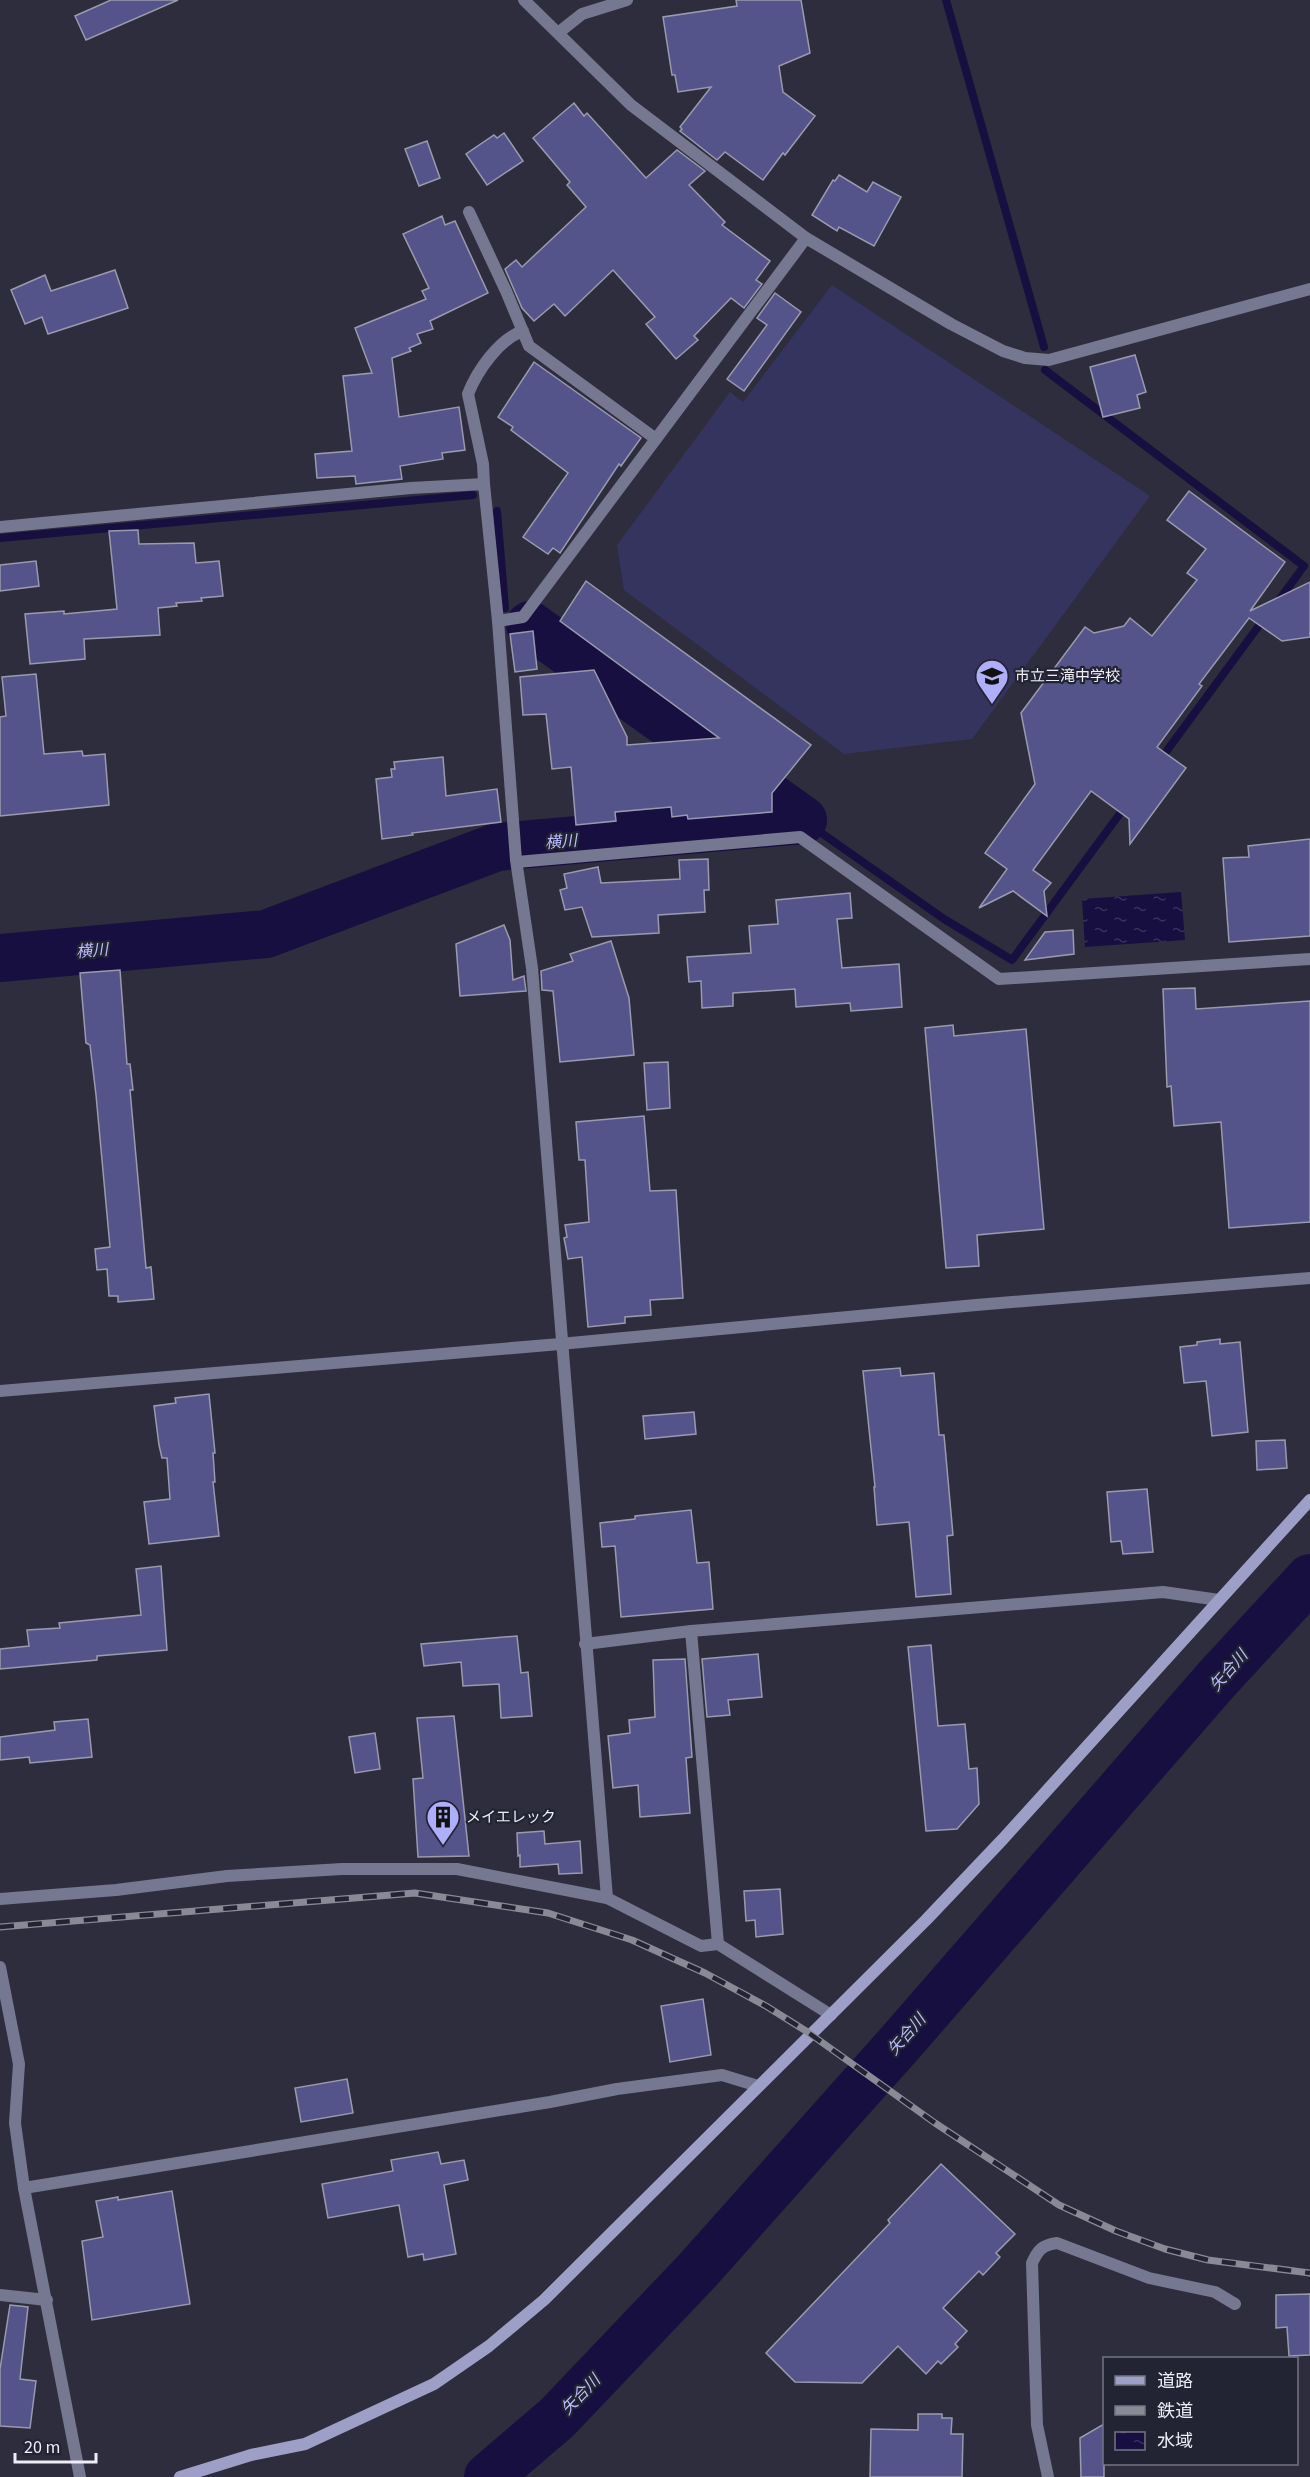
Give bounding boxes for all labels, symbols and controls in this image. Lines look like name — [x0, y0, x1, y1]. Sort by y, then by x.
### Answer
school or university icon: 市立三滝中学校 — [974, 658, 1010, 705]
place label: 市立三滝中学校 — [1015, 666, 1120, 687]
water label: 横川 — [544, 829, 580, 854]
water label: 横川 — [75, 938, 111, 963]
water label: 矢合川 — [1205, 1644, 1254, 1696]
building icon: メイエレック — [425, 1799, 461, 1846]
place label: メイエレック — [466, 1807, 556, 1828]
water label: 矢合川 — [883, 2008, 932, 2060]
legend — [1103, 2357, 1298, 2465]
water label: 矢合川 — [556, 2368, 607, 2420]
text: 道路 — [1157, 2369, 1193, 2394]
text: 鉄道 — [1157, 2399, 1193, 2424]
scale bar — [15, 2426, 96, 2464]
text: 水域 — [1157, 2429, 1193, 2454]
text: 20 m — [24, 2435, 60, 2460]

